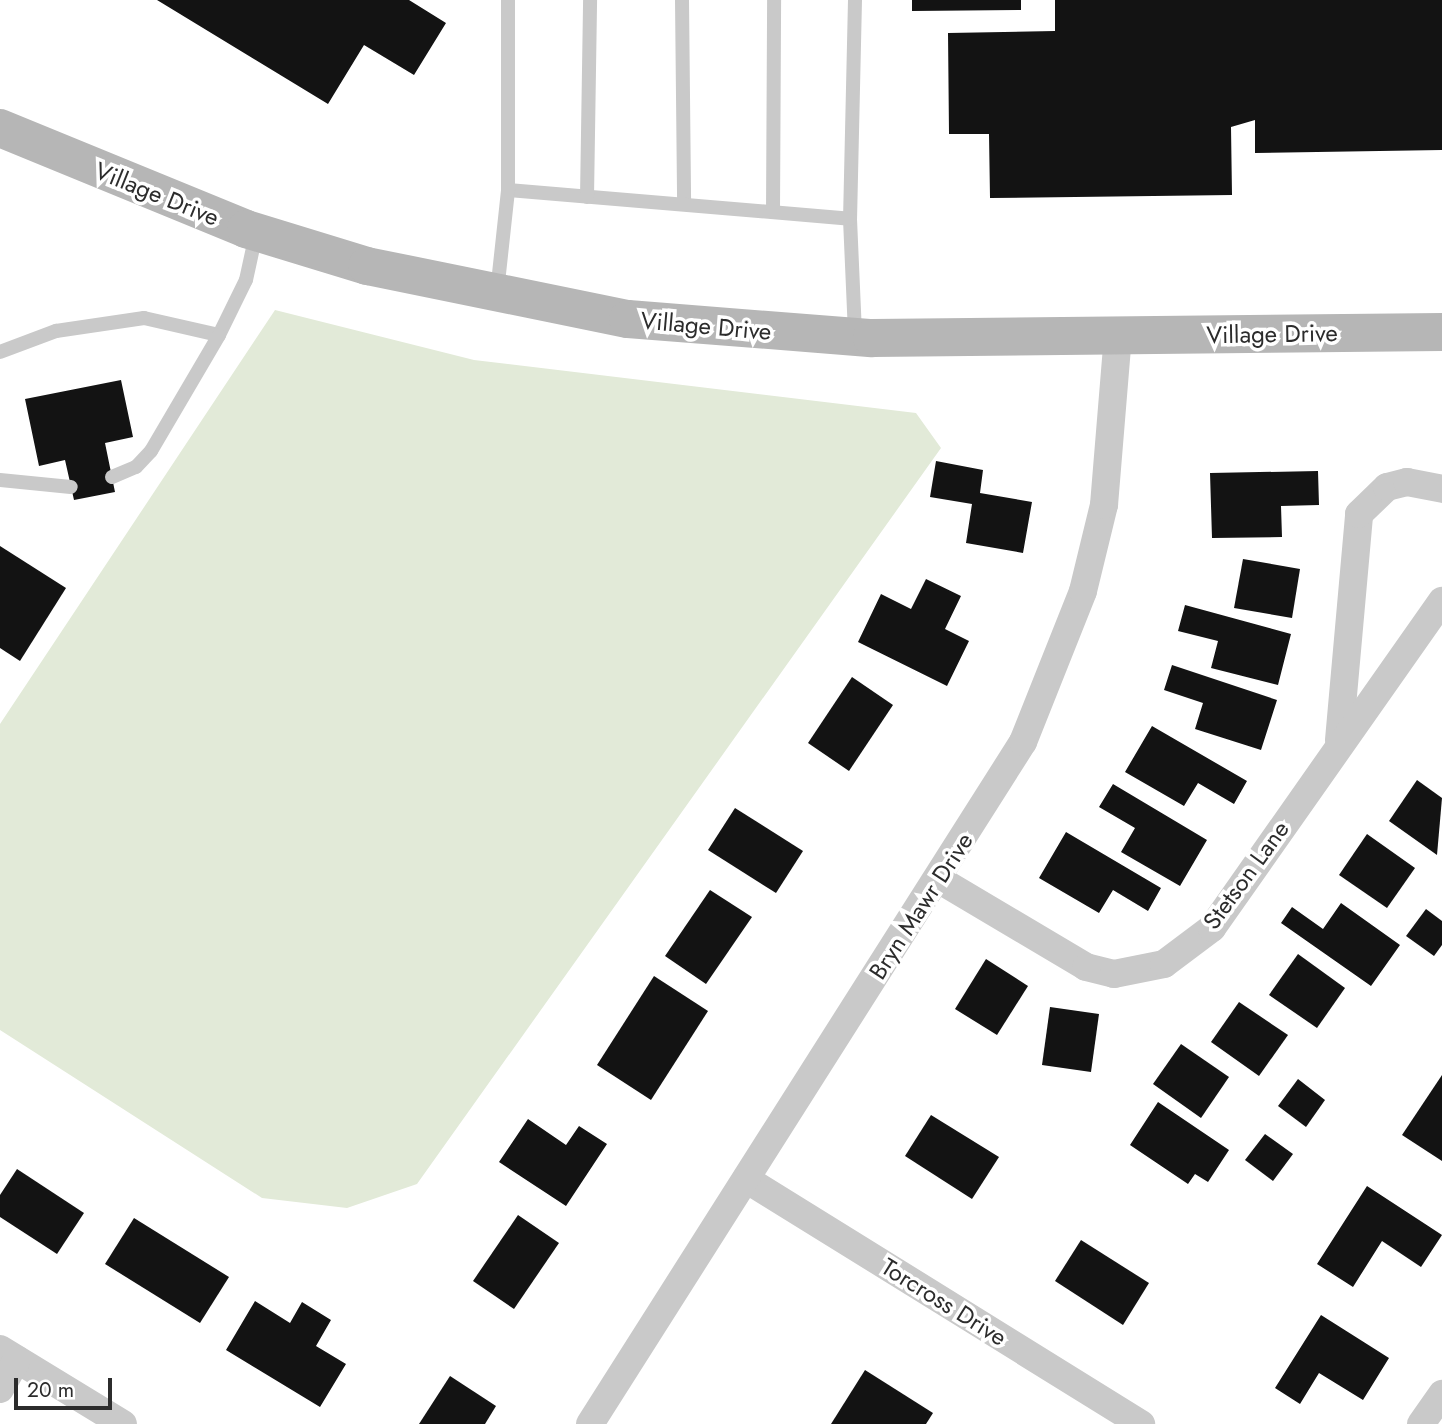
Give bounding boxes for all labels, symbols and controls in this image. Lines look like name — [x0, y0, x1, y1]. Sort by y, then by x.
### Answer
street label: Village Drive — [91, 156, 223, 232]
street label: Village Drive — [639, 306, 773, 346]
street label: Village Drive — [1206, 318, 1338, 350]
street label: Stetson Lane — [1197, 815, 1295, 935]
street label: Bryn Mawr Drive — [863, 827, 979, 985]
street label: Torcross Drive — [876, 1252, 1012, 1352]
scale bar — [18, 1364, 116, 1408]
text: 20 m — [27, 1375, 74, 1405]

